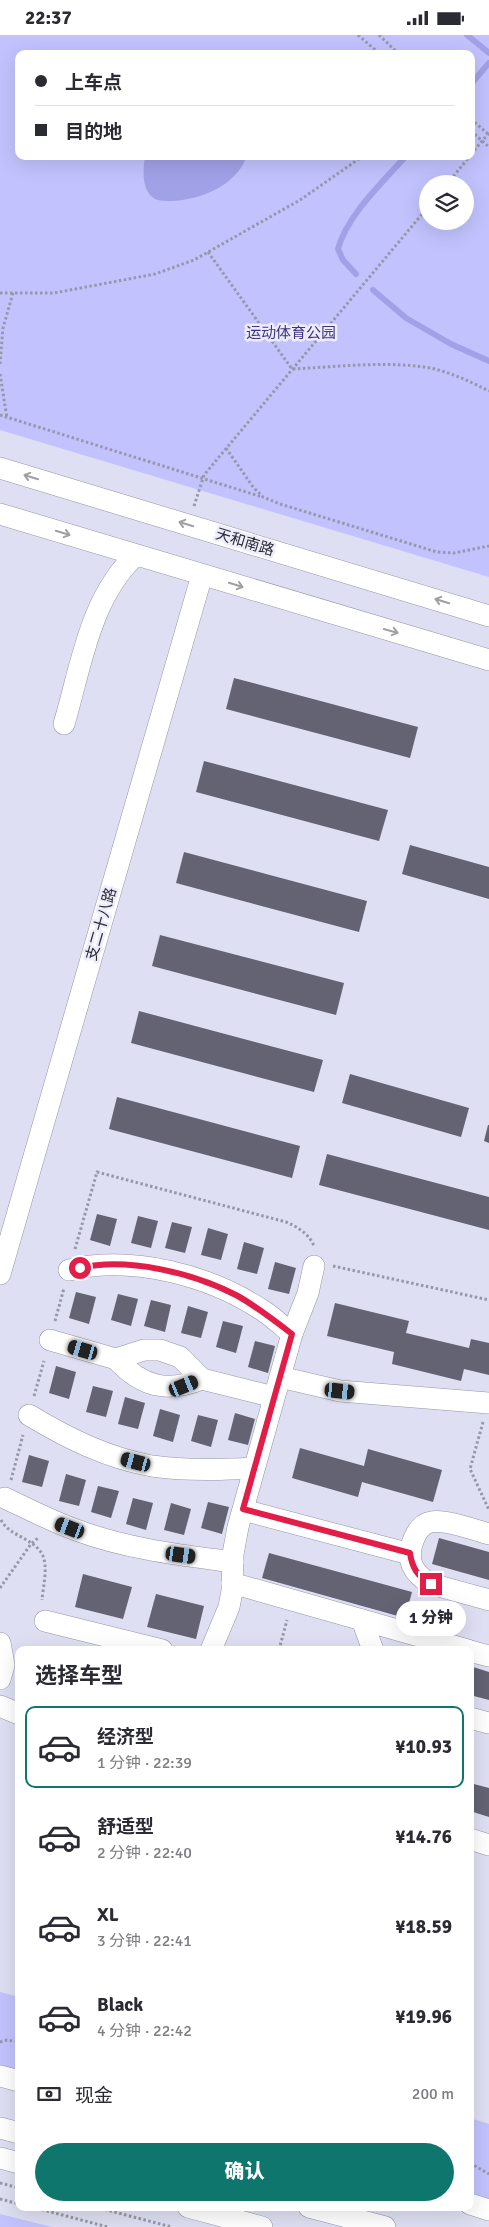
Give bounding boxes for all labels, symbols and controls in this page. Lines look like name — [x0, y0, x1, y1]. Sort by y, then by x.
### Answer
text: 22:37 — [25, 6, 72, 30]
text: 上车点 — [65, 71, 122, 95]
text: 目的地 — [65, 120, 122, 144]
map controls — [419, 175, 474, 230]
button: layers — [419, 175, 474, 230]
park label: 运动体育公园 — [246, 324, 336, 342]
one-way arrow — [23, 472, 39, 482]
one-way arrow — [179, 519, 195, 529]
street label: 天和南路 — [214, 525, 276, 559]
one-way arrow — [55, 528, 71, 538]
one-way arrow — [227, 581, 243, 591]
one-way arrow — [435, 596, 451, 606]
one-way arrow — [383, 627, 399, 637]
street label: 支二十八路 — [82, 885, 120, 963]
route start — [69, 1257, 91, 1279]
car — [66, 1339, 99, 1361]
car — [167, 1373, 200, 1399]
car — [324, 1382, 355, 1400]
car — [119, 1451, 152, 1473]
car — [53, 1516, 86, 1540]
car — [165, 1545, 196, 1565]
route end — [420, 1573, 442, 1595]
callout: 1 分钟 — [396, 1601, 466, 1637]
text: 1 分钟 — [409, 1608, 453, 1628]
text: 选择车型 — [35, 1662, 123, 1689]
icon: car — [37, 1725, 82, 1770]
text: 经济型 — [97, 1725, 154, 1749]
text: ¥10.93 — [395, 1735, 452, 1759]
text: 1 分钟 · 22:39 — [97, 1753, 192, 1773]
icon: car — [37, 1815, 82, 1860]
text: 舒适型 — [97, 1815, 154, 1839]
text: ¥14.76 — [395, 1825, 452, 1849]
text: 2 分钟 · 22:40 — [97, 1843, 192, 1863]
text: XL — [97, 1903, 119, 1927]
icon: car — [37, 1905, 82, 1950]
text: ¥18.59 — [395, 1915, 452, 1939]
text: 3 分钟 · 22:41 — [97, 1931, 192, 1951]
text: Black — [97, 1993, 143, 2017]
icon: car — [37, 1995, 82, 2040]
text: ¥19.96 — [395, 2005, 452, 2029]
text: 4 分钟 · 22:42 — [97, 2021, 192, 2041]
icon: cash — [35, 2080, 63, 2108]
text: 现金 — [75, 2084, 113, 2108]
text: 200 m — [412, 2084, 454, 2104]
button: 确认 — [35, 2143, 454, 2201]

